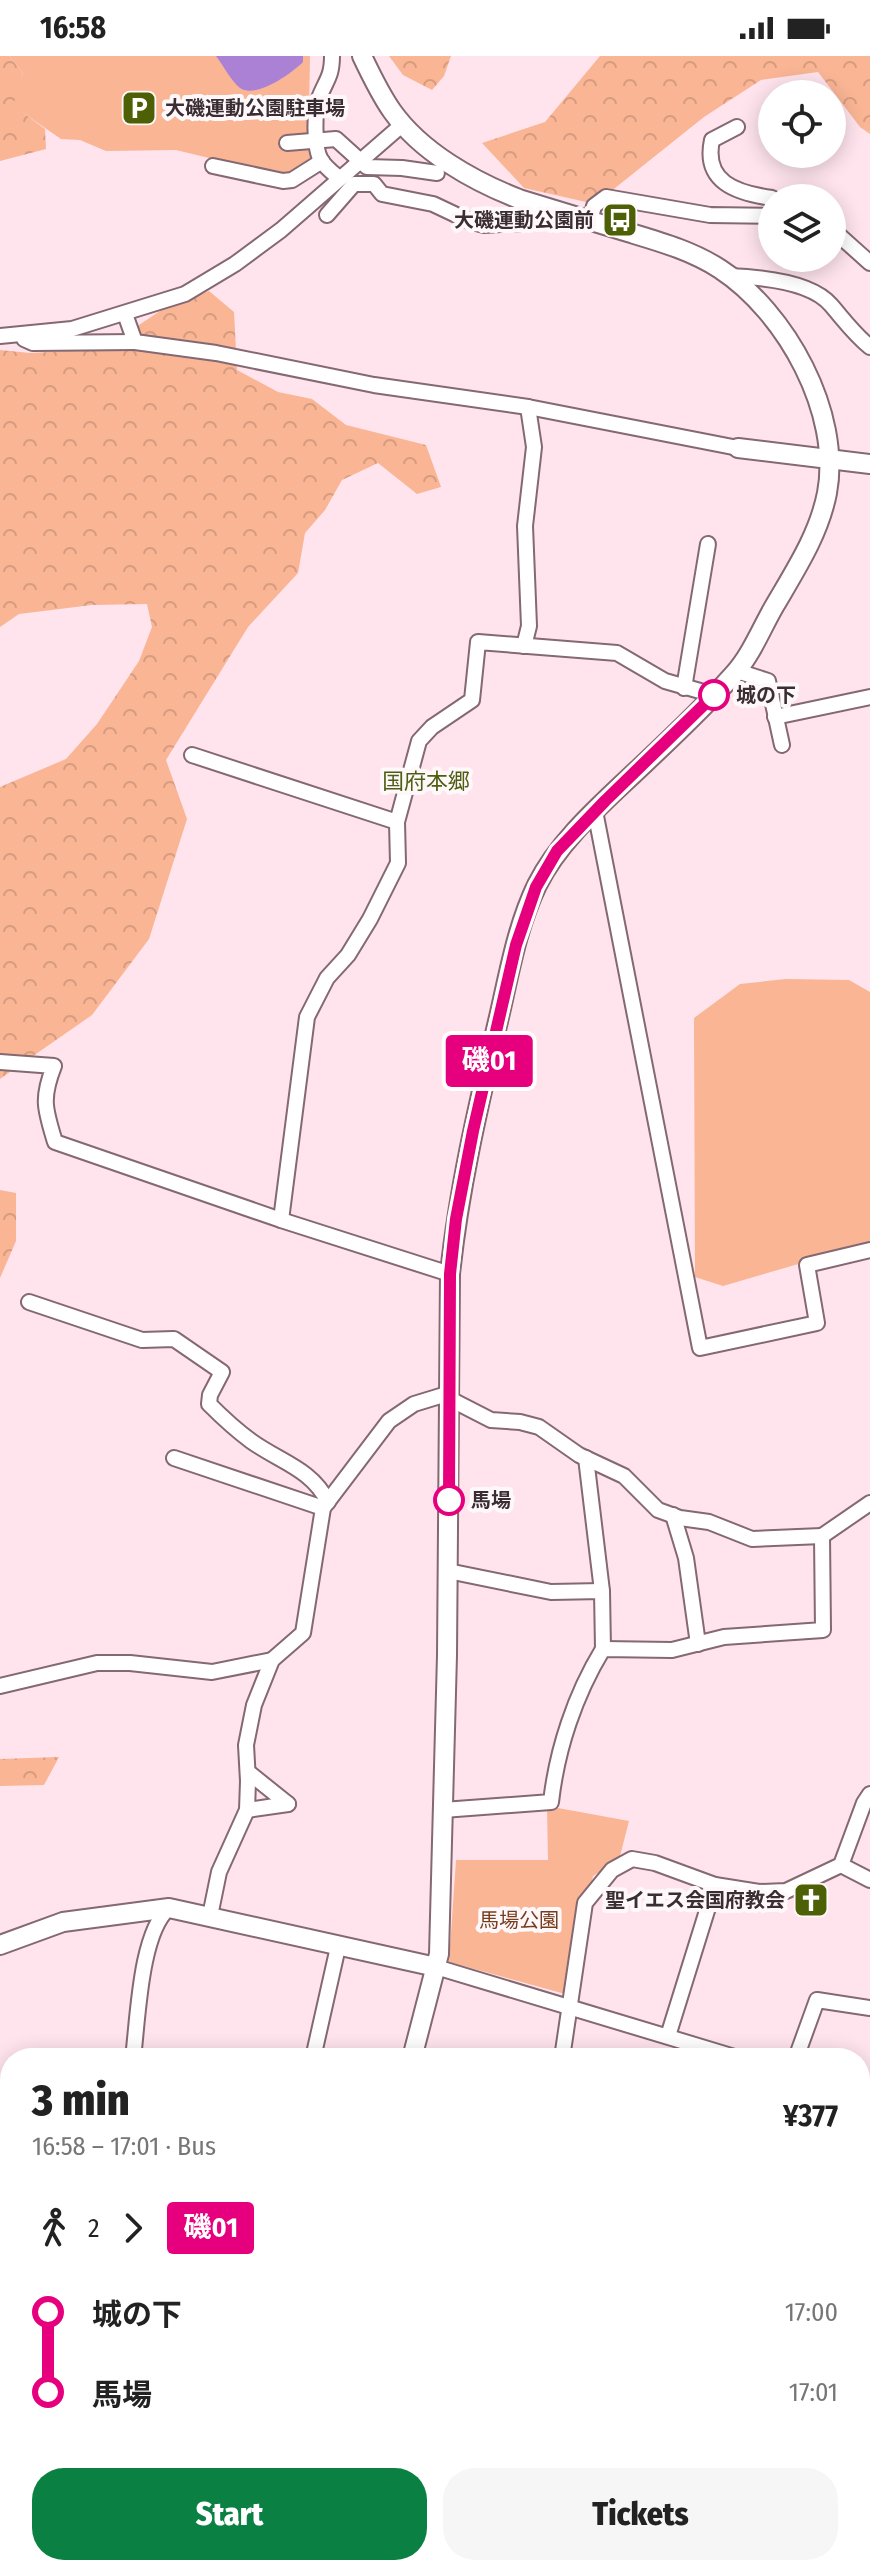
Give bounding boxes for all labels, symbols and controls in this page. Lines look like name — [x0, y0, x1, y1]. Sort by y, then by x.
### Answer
text: 16:58 — [40, 10, 106, 46]
map controls — [758, 80, 846, 272]
button: locate — [758, 80, 846, 168]
parking icon: 大磯運動公園駐車場 — [120, 89, 158, 127]
place label: 大磯運動公園駐車場 — [165, 96, 345, 120]
button: layers — [758, 184, 846, 272]
bus stop icon: 大磯運動公園前 — [601, 201, 639, 239]
place label: 大磯運動公園前 — [454, 208, 594, 232]
marker: 城の下 — [699, 680, 729, 710]
place label: 城の下 — [736, 683, 796, 707]
district label: 国府本郷 — [382, 768, 470, 795]
line badge: 磯01 — [443, 1035, 535, 1087]
text: 磯01 — [462, 1044, 516, 1077]
marker: 馬場 — [434, 1485, 464, 1515]
place label: 馬場 — [471, 1488, 511, 1512]
church icon: 聖イエス会国府教会 — [792, 1881, 830, 1919]
place label: 聖イエス会国府教会 — [605, 1888, 785, 1912]
park label: 馬場公園 — [479, 1908, 559, 1932]
text: 3 min — [32, 2074, 130, 2127]
text: ¥377 — [783, 2098, 838, 2134]
text: 16:58 – 17:01 · Bus — [32, 2131, 216, 2162]
icon: walk — [32, 2206, 76, 2250]
icon: forward — [111, 2206, 155, 2250]
text: 磯01 — [183, 2211, 238, 2244]
text: 2 — [88, 2213, 99, 2244]
text: 城の下 — [92, 2297, 182, 2333]
text: 17:00 — [785, 2297, 838, 2328]
text: 馬場 — [92, 2377, 152, 2413]
text: 17:01 — [789, 2377, 838, 2408]
button: Start — [32, 2468, 427, 2560]
button: Tickets — [443, 2468, 838, 2560]

